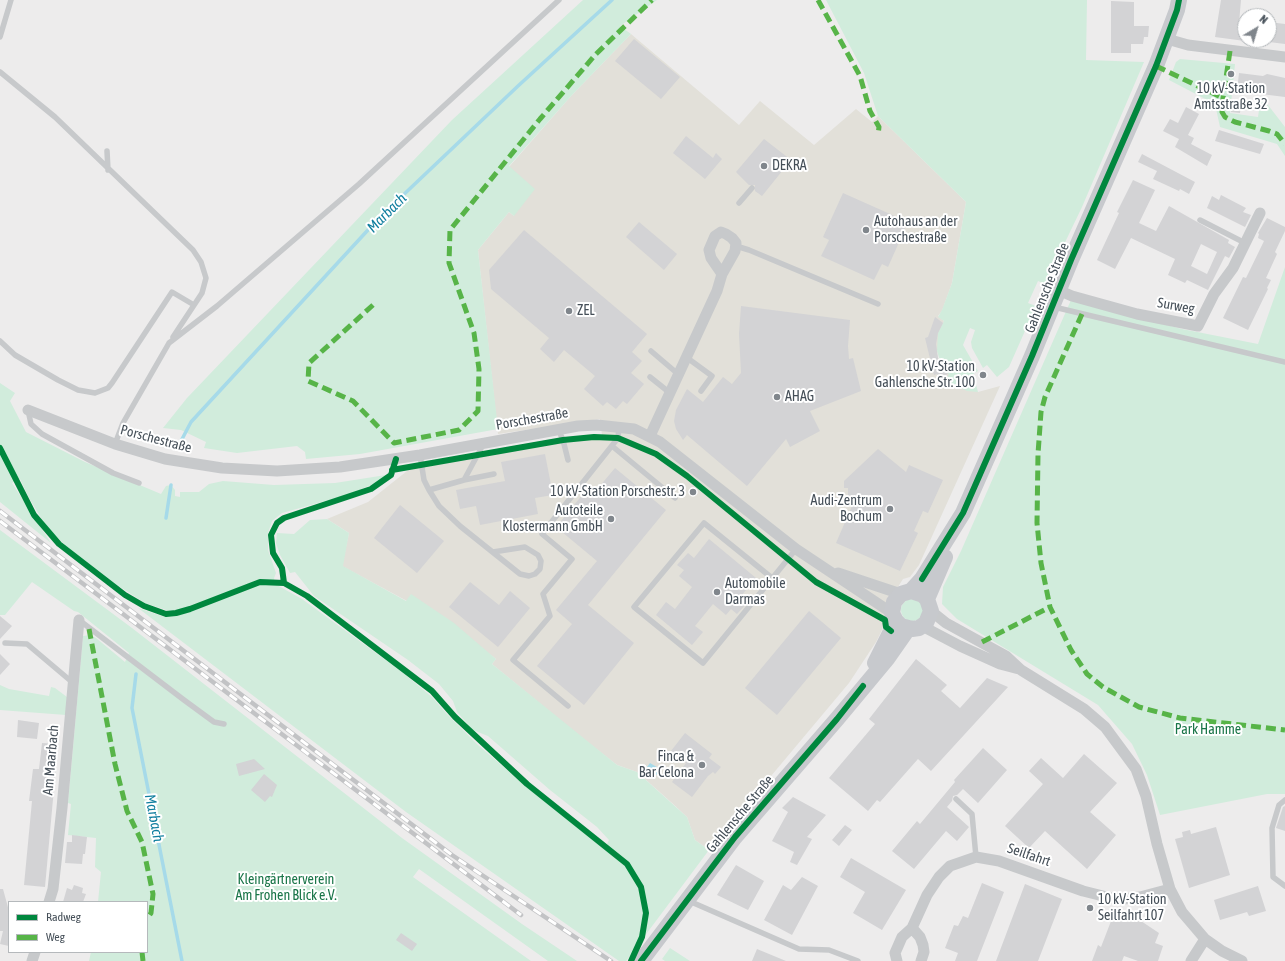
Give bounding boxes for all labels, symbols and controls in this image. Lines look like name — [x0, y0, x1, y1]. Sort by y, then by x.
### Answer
north arrow — [1237, 8, 1277, 48]
text: N — [1258, 13, 1270, 26]
marker: 10 kV-Station Amtsstraße 32 — [1226, 69, 1236, 79]
place label: 10 kV-Station Amtsstraße 32 — [1194, 81, 1268, 114]
place label: DEKRA — [772, 158, 807, 174]
marker: DEKRA — [759, 161, 769, 171]
water label: Marbach — [364, 190, 410, 236]
place label: Autohaus an der Porschestraße — [874, 214, 957, 246]
marker: Autohaus an der Porschestraße — [861, 225, 871, 235]
street label: Gahlensche Straße — [1021, 240, 1073, 336]
street label: Surweg — [1156, 294, 1196, 318]
place label: ZEL — [577, 303, 595, 319]
marker: ZEL — [564, 306, 574, 316]
place label: 10 kV-Station Gahlensche Str. 100 — [875, 359, 975, 392]
marker: 10 kV-Station Gahlensche Str. 100 — [978, 370, 988, 380]
place label: AHAG — [785, 389, 814, 405]
marker: AHAG — [772, 392, 782, 402]
street label: Porschestraße — [495, 404, 569, 434]
street label: Porschestraße — [119, 421, 193, 457]
place label: 10 kV-Station Porschestr. 3 — [550, 484, 685, 500]
marker: 10 kV-Station Porschestr. 3 — [688, 487, 698, 497]
place label: Audi-Zentrum Bochum — [811, 493, 882, 526]
place label: Autoteile Klostermann GmbH — [502, 503, 603, 536]
marker: Audi-Zentrum Bochum — [885, 504, 895, 514]
marker: Autoteile Klostermann GmbH — [606, 514, 616, 524]
place label: Automobile Darmas — [725, 576, 786, 608]
marker: Automobile Darmas — [712, 587, 722, 597]
park label: Park Hamme — [1175, 722, 1241, 738]
street label: Am Maarbach — [40, 724, 62, 796]
place label: Finca & Bar Celona — [639, 749, 694, 782]
marker: Finca & Bar Celona — [697, 760, 707, 770]
street label: Gahlensche Straße — [703, 772, 777, 856]
water label: Marbach — [141, 793, 167, 843]
street label: Seilfahrt — [1005, 840, 1053, 870]
park label: Kleingärtnerverein Am Frohen Blick e.V. — [235, 872, 337, 904]
place label: 10 kV-Station Seilfahrt 107 — [1098, 892, 1167, 924]
legend — [8, 901, 148, 953]
marker: 10 kV-Station Seilfahrt 107 — [1085, 903, 1095, 913]
text: Radweg — [46, 910, 81, 924]
text: Weg — [46, 930, 65, 944]

